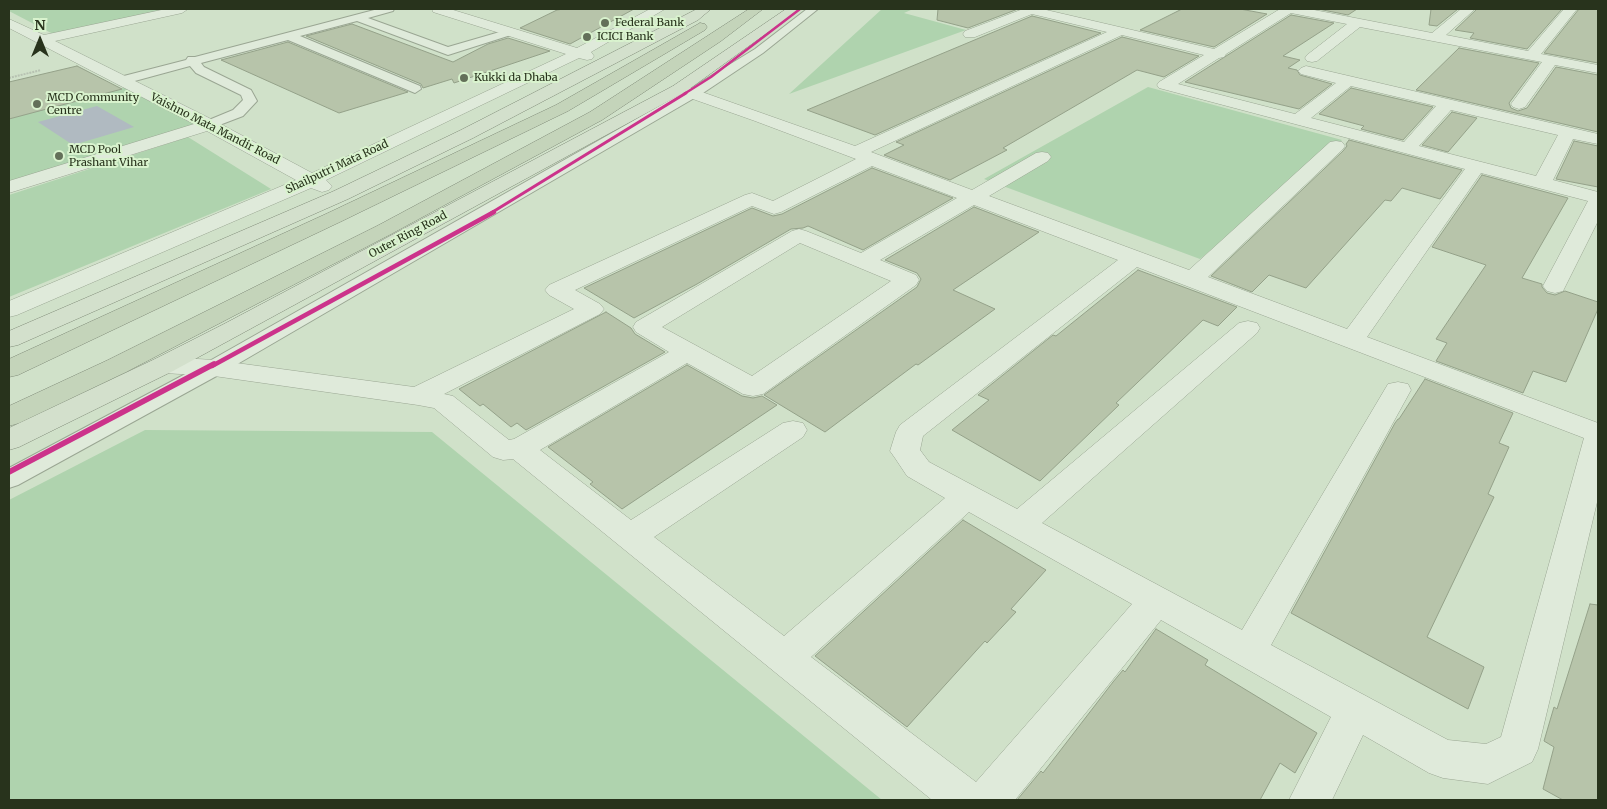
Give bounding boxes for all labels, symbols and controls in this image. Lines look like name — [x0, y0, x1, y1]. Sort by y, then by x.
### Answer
north arrow — [15, 15, 65, 65]
text: N — [34, 16, 46, 34]
place label: Federal Bank — [615, 16, 684, 30]
marker: Federal Bank — [599, 17, 611, 29]
place label: ICICI Bank — [597, 30, 654, 44]
marker: ICICI Bank — [581, 31, 593, 43]
place label: Kukki da Dhaba — [474, 71, 558, 85]
marker: Kukki da Dhaba — [458, 72, 470, 84]
place label: MCD Community Centre — [47, 91, 139, 117]
street label: Vaishno Mata Mandir Road — [148, 91, 282, 167]
marker: MCD Community Centre — [31, 98, 43, 110]
street label: Shailputri Mata Road — [284, 137, 390, 197]
place label: MCD Pool Prashant Vihar — [69, 143, 148, 169]
marker: MCD Pool Prashant Vihar — [53, 150, 65, 162]
street label: Outer Ring Road — [367, 209, 449, 261]

